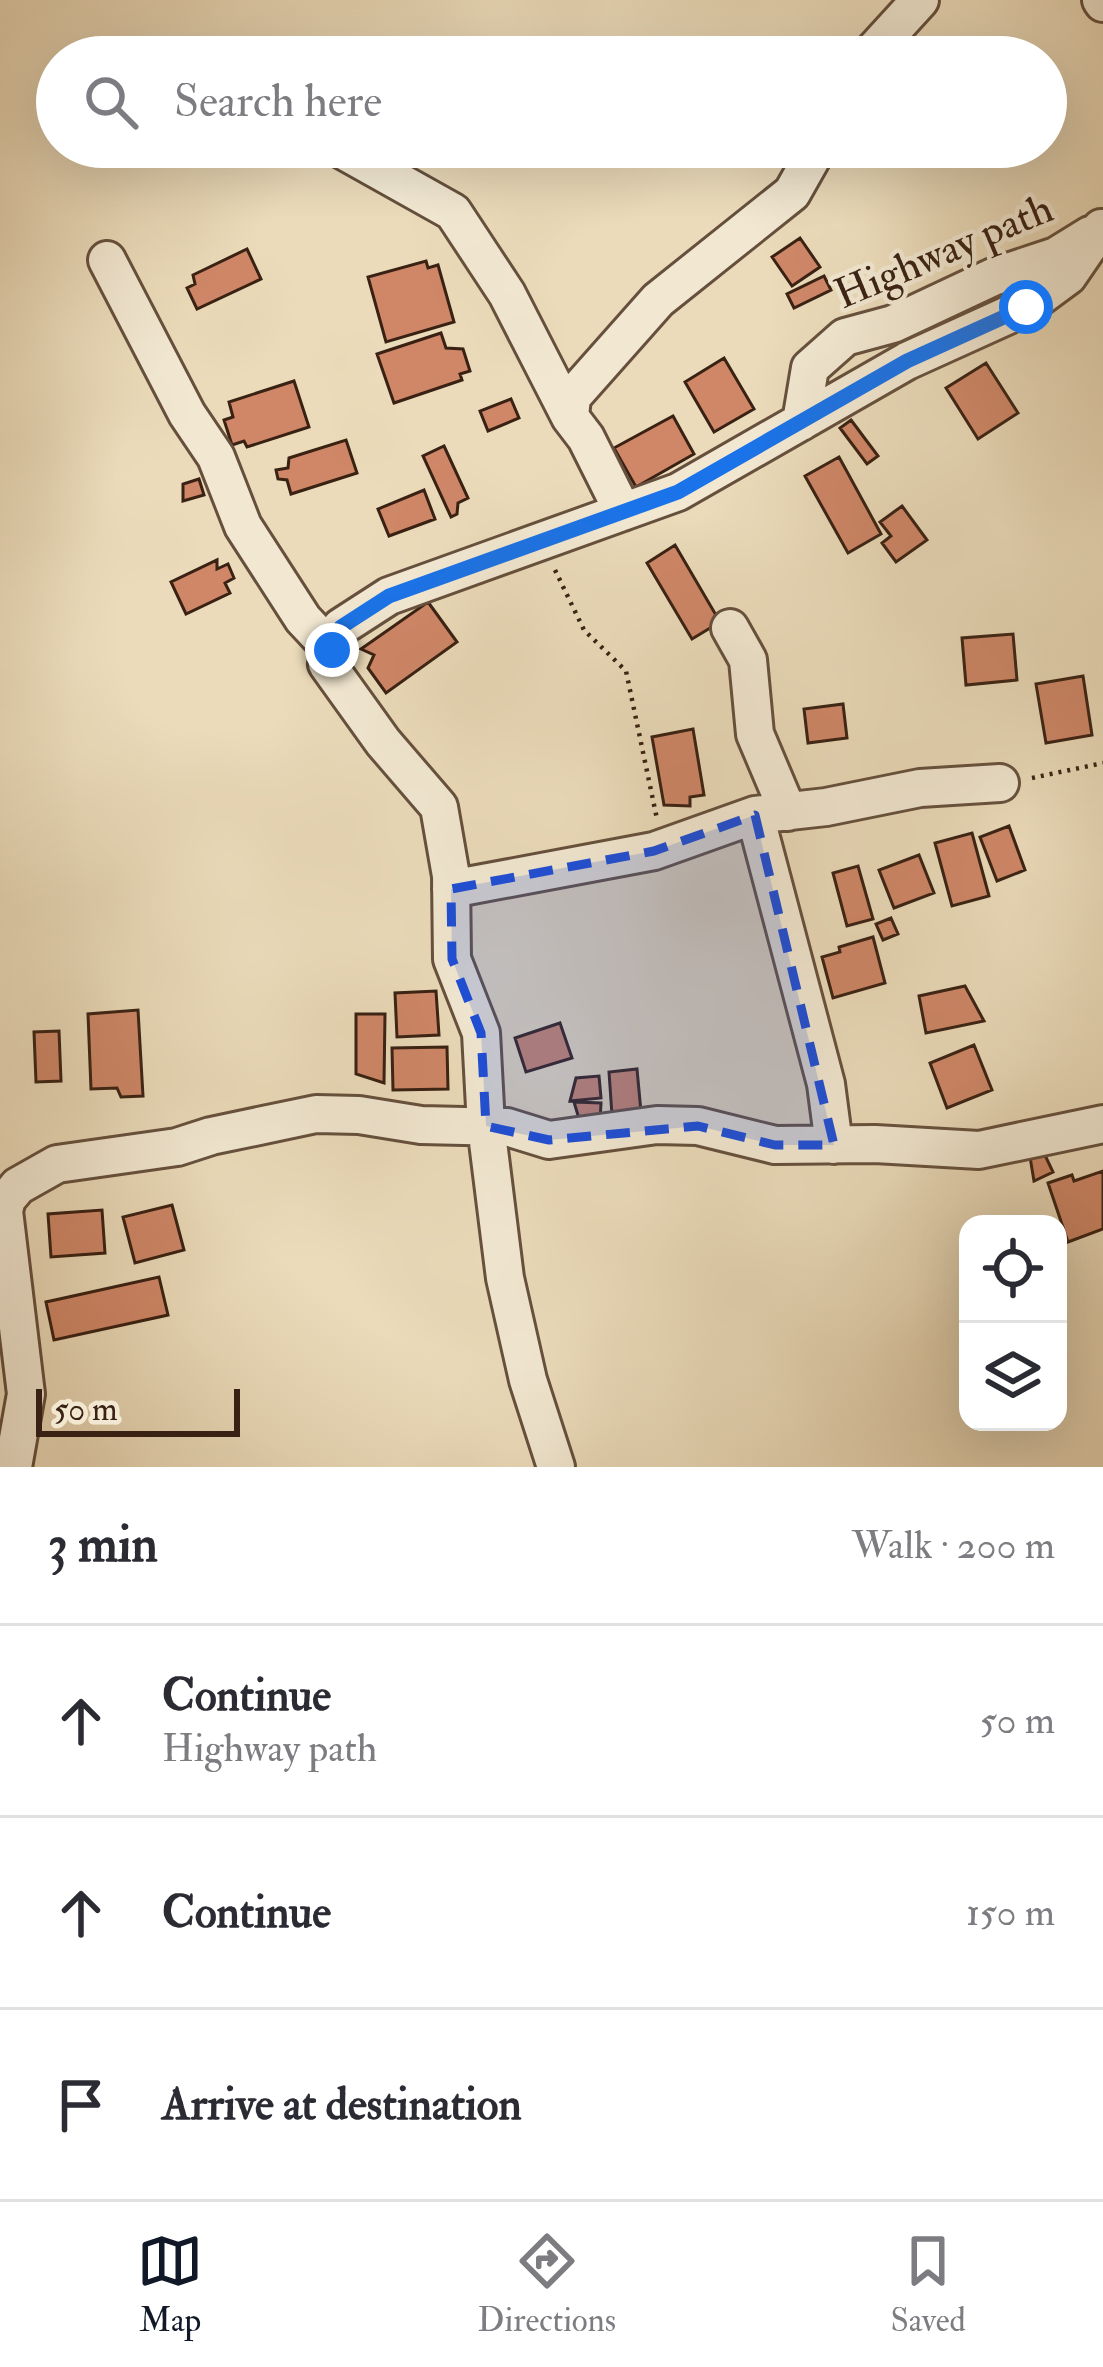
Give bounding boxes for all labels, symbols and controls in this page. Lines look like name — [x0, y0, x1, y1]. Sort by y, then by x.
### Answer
search box — [36, 36, 1067, 168]
icon: search — [78, 69, 144, 135]
text: Search here — [174, 74, 382, 130]
street label: Highway path — [827, 183, 1061, 321]
route start — [999, 280, 1053, 334]
route end — [305, 623, 359, 677]
map controls — [959, 1215, 1067, 1431]
button: locate — [959, 1215, 1067, 1323]
button: layers — [959, 1323, 1067, 1431]
scale bar — [36, 1383, 240, 1436]
text: 50 m — [54, 1389, 118, 1430]
text: 3 min — [48, 1513, 158, 1577]
text: Walk · 200 m — [852, 1521, 1055, 1570]
text: Continue — [162, 1668, 331, 1724]
icon: ahead — [48, 1688, 114, 1754]
text: 50 m — [980, 1696, 1055, 1745]
text: Highway path — [162, 1724, 377, 1773]
icon: ahead — [48, 1880, 114, 1946]
text: Continue — [162, 1885, 331, 1941]
text: 150 m — [966, 1888, 1055, 1937]
icon: arrive — [48, 2072, 114, 2138]
text: Arrive at destination — [162, 2077, 522, 2133]
tab: Map — [137, 2228, 203, 2341]
tab: Directions — [478, 2228, 616, 2341]
tab: Saved — [890, 2228, 966, 2341]

